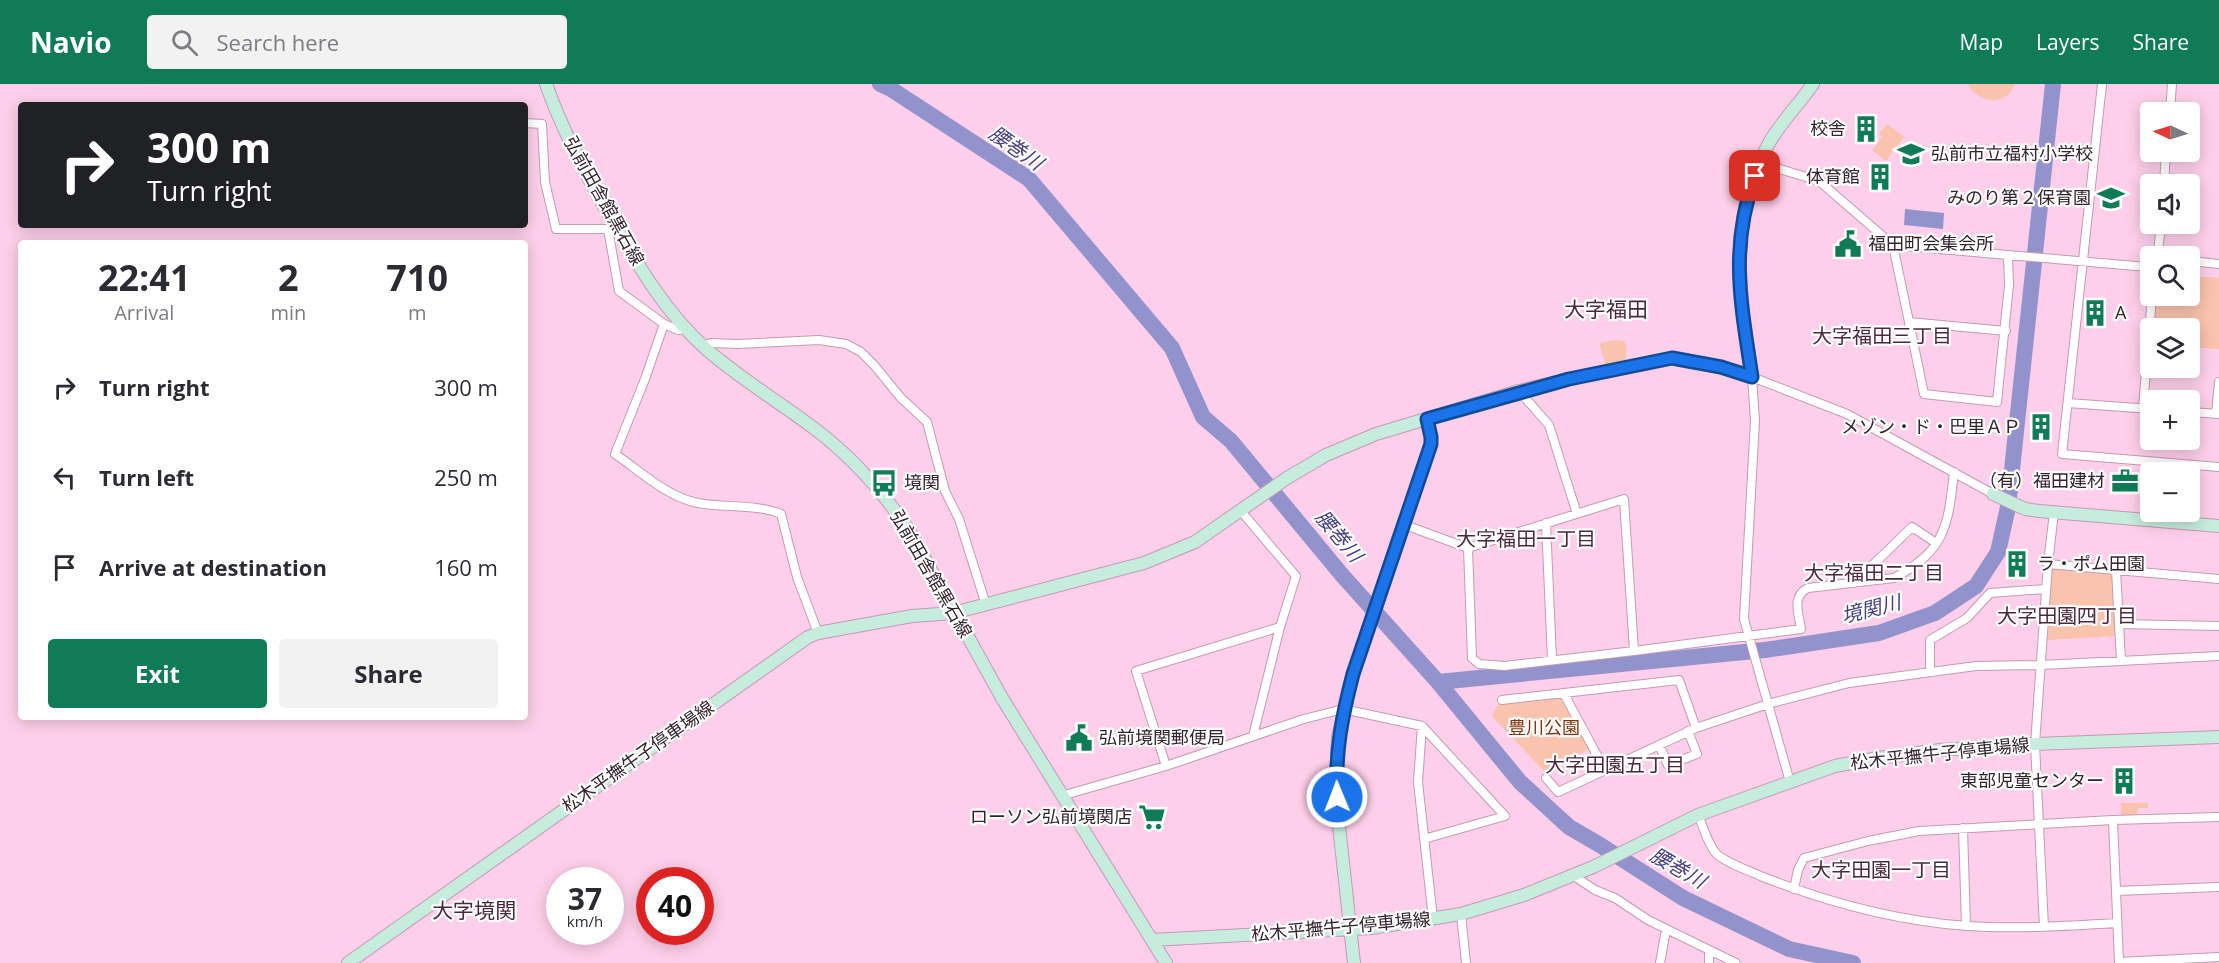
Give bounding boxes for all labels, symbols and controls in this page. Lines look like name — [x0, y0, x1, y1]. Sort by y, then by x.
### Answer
search box — [147, 15, 567, 69]
text: Navio — [30, 23, 111, 61]
icon: search — [168, 26, 201, 59]
text: Search here — [216, 27, 339, 57]
text: Map — [1960, 28, 2003, 56]
text: Layers — [2036, 28, 2100, 56]
text: Share — [2133, 28, 2189, 56]
north arrow — [2140, 102, 2200, 162]
map controls — [2140, 102, 2200, 522]
building icon: 校舎 — [1851, 114, 1881, 144]
place label: 校舎 — [1810, 116, 1846, 140]
text: 300 m — [147, 118, 271, 175]
water label: 腰巻川 — [984, 119, 1050, 177]
icon: right — [48, 126, 126, 204]
street label: 弘前田舎館黒石線 — [559, 132, 650, 269]
school or university icon: 弘前市立福村小学校 — [1896, 139, 1926, 169]
place label: 弘前市立福村小学校 — [1931, 141, 2093, 165]
pin — [1729, 150, 1780, 201]
icon: arrive — [1738, 159, 1771, 192]
building icon: 体育館 — [1865, 162, 1895, 192]
place label: 体育館 — [1806, 164, 1860, 188]
text: Turn right — [147, 172, 272, 209]
button: sound — [2140, 174, 2200, 234]
school or university icon: みのり第２保育園 — [2096, 183, 2126, 213]
place label: みのり第２保育園 — [1947, 185, 2091, 209]
public building icon: 福田町会集会所 — [1833, 229, 1863, 259]
place label: 福田町会集会所 — [1868, 231, 1994, 255]
button: search — [2140, 246, 2200, 306]
text: 22:41 — [98, 253, 191, 302]
text: 2 — [278, 253, 299, 302]
text: 710 — [386, 253, 448, 302]
district label: 大字福田 — [1564, 295, 1648, 323]
building icon: A — [2080, 298, 2110, 328]
text: Arrival — [114, 299, 174, 326]
text: min — [270, 299, 306, 326]
text: m — [408, 299, 426, 326]
place label: A — [2115, 300, 2127, 324]
button: layers — [2140, 318, 2200, 378]
district label: 大字福田三丁目 — [1812, 322, 1952, 349]
icon: right — [48, 371, 81, 404]
text: Turn right — [99, 372, 210, 402]
text: 300 m — [434, 372, 498, 402]
button: + — [2140, 390, 2200, 450]
building icon: メゾン・ド・巴里ＡＰ — [2026, 412, 2056, 442]
place label: メゾン・ド・巴里ＡＰ — [1841, 414, 2021, 438]
icon: left — [48, 461, 81, 494]
text: Turn left — [99, 462, 194, 492]
text: 250 m — [434, 462, 498, 492]
button: − — [2140, 462, 2200, 522]
office icon: （有）福田建材 — [2110, 466, 2140, 496]
bus stop icon: 境関 — [869, 468, 899, 498]
place label: （有）福田建材 — [1979, 468, 2105, 492]
place label: 境関 — [904, 470, 940, 494]
water label: 腰巻川 — [1310, 504, 1370, 569]
street label: 弘前田舎館黒石線 — [885, 505, 978, 642]
district label: 大字福田一丁目 — [1456, 525, 1596, 552]
building icon: ラ・ポム田園 — [2002, 549, 2032, 579]
icon: arrive — [48, 551, 81, 584]
place label: ラ・ポム田園 — [2037, 551, 2145, 575]
text: Arrive at destination — [99, 552, 327, 582]
text: 160 m — [434, 552, 498, 582]
district label: 大字福田二丁目 — [1804, 559, 1944, 586]
water label: 境関川 — [1839, 588, 1905, 629]
district label: 大字田園四丁目 — [1997, 602, 2137, 629]
button: Exit — [48, 639, 267, 708]
button: Share — [279, 639, 498, 708]
street label: 松木平撫牛子停車場線 — [557, 695, 718, 818]
park label: 豊川公園 — [1508, 715, 1580, 739]
public building icon: 弘前境関郵便局 — [1064, 723, 1094, 753]
place label: 弘前境関郵便局 — [1099, 725, 1225, 749]
street label: 松木平撫牛子停車場線 — [1849, 732, 2031, 774]
district label: 大字田園五丁目 — [1545, 751, 1685, 778]
position arrow — [1305, 765, 1369, 829]
building icon: 東部児童センター — [2109, 766, 2139, 796]
place label: 東部児童センター — [1960, 768, 2104, 792]
supermarket icon: ローソン弘前境関店 — [1137, 802, 1167, 832]
place label: ローソン弘前境関店 — [970, 804, 1132, 828]
water label: 腰巻川 — [1646, 841, 1713, 895]
district label: 大字田園一丁目 — [1811, 856, 1951, 883]
speed limit sign: 40 — [636, 867, 714, 945]
text: 37 — [568, 878, 602, 919]
district label: 大字境関 — [432, 896, 516, 924]
street label: 松木平撫牛子停車場線 — [1250, 906, 1432, 946]
text: km/h — [567, 911, 603, 931]

